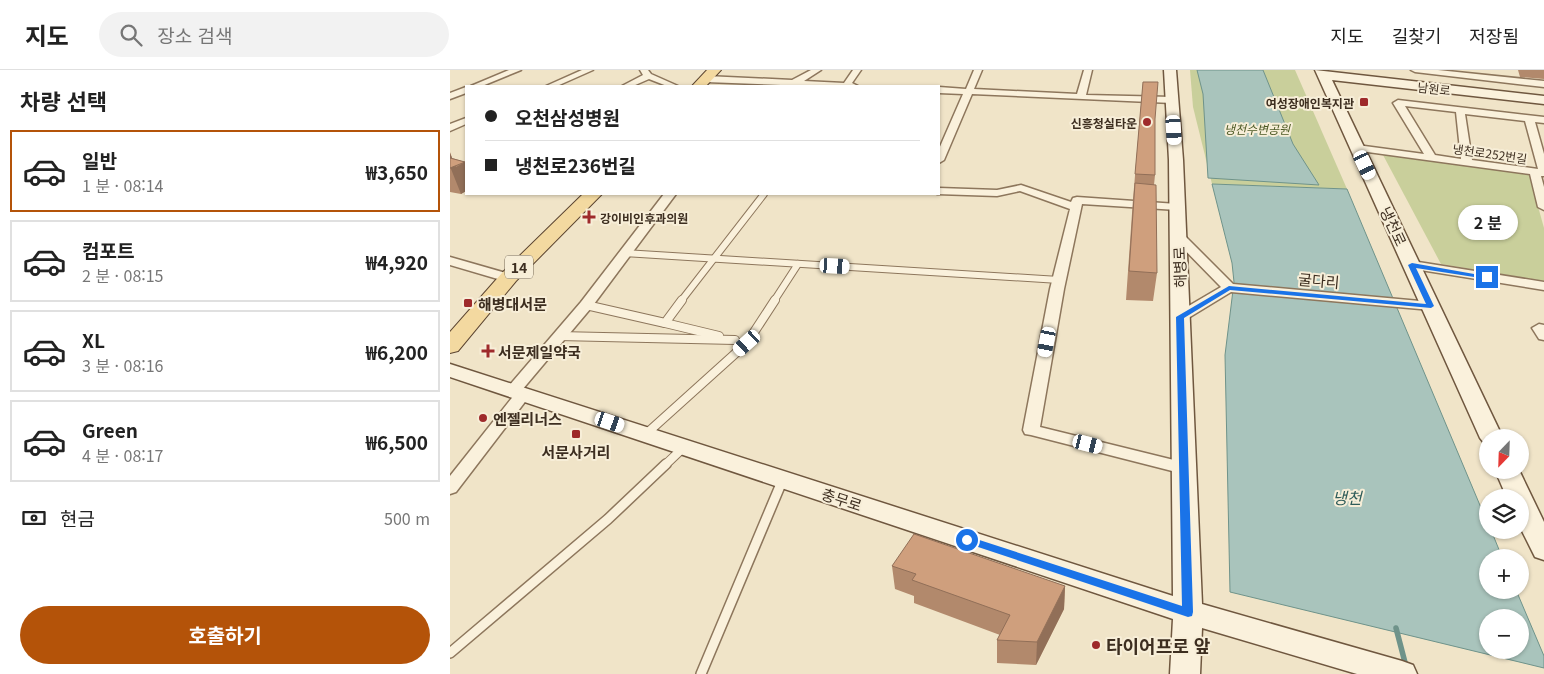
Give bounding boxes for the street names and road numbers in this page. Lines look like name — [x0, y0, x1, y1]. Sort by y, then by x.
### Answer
street label: 남원로 — [1417, 78, 1451, 98]
street label: 냉천로252번길 — [1452, 139, 1528, 167]
street label: 냉천로 — [1376, 203, 1412, 249]
street label: 해병로 — [1168, 246, 1190, 288]
road number: 14 — [505, 256, 533, 278]
street label: 굴다리 — [1297, 268, 1341, 292]
street label: 충무로 — [819, 483, 865, 515]

